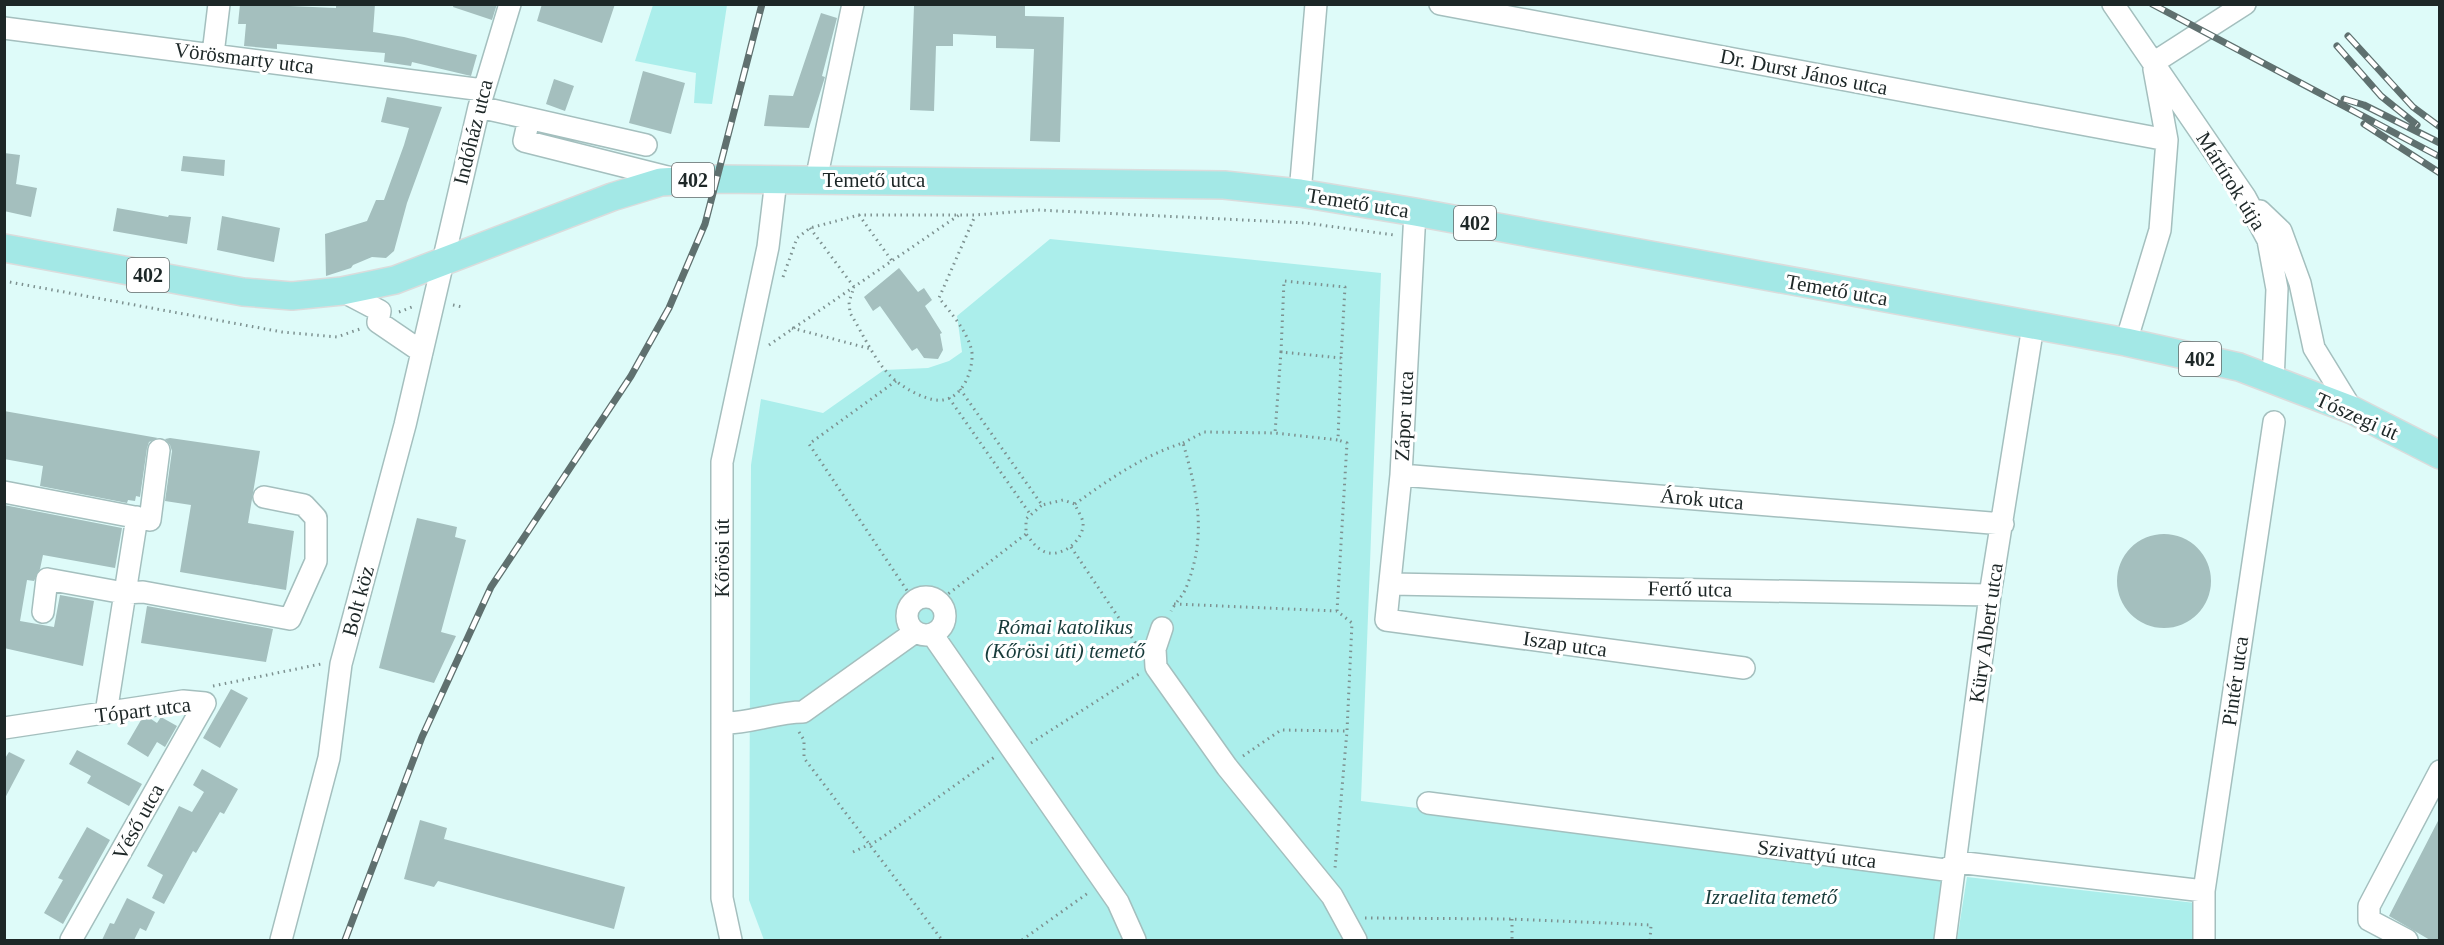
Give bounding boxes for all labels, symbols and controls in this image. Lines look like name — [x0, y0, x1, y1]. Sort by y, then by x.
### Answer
street label: Vörösmarty utca — [173, 38, 316, 79]
street label: Dr. Durst János utca — [1718, 44, 1891, 100]
street label: Indóház utca — [448, 76, 498, 187]
street label: Mártírok útja — [2191, 127, 2271, 235]
road number: 402 — [672, 163, 714, 197]
street label: Temető utca — [823, 168, 926, 192]
street label: Temető utca — [1305, 183, 1411, 223]
road number: 402 — [1454, 206, 1496, 240]
road number: 402 — [127, 258, 169, 292]
street label: Temető utca — [1784, 269, 1890, 311]
road number: 402 — [2179, 342, 2221, 376]
street label: Zápor utca — [1390, 370, 1418, 462]
street label: Tószegi út — [2312, 387, 2402, 445]
street label: Árok utca — [1659, 483, 1745, 515]
street label: Kőrösi út — [710, 518, 734, 597]
street label: Küry Albert utca — [1964, 561, 2008, 705]
street label: Bolt köz — [337, 563, 379, 639]
street label: Fertő utca — [1648, 576, 1733, 602]
park label: Római katolikus (Kőrösi úti) temető — [985, 615, 1146, 663]
street label: Iszap utca — [1521, 626, 1609, 662]
street label: Pintér utca — [2217, 634, 2253, 727]
street label: Tópart utca — [94, 692, 193, 728]
street label: Véső utca — [107, 779, 169, 864]
street label: Szivattyú utca — [1756, 835, 1878, 873]
park label: Izraelita temető — [1704, 885, 1839, 909]

